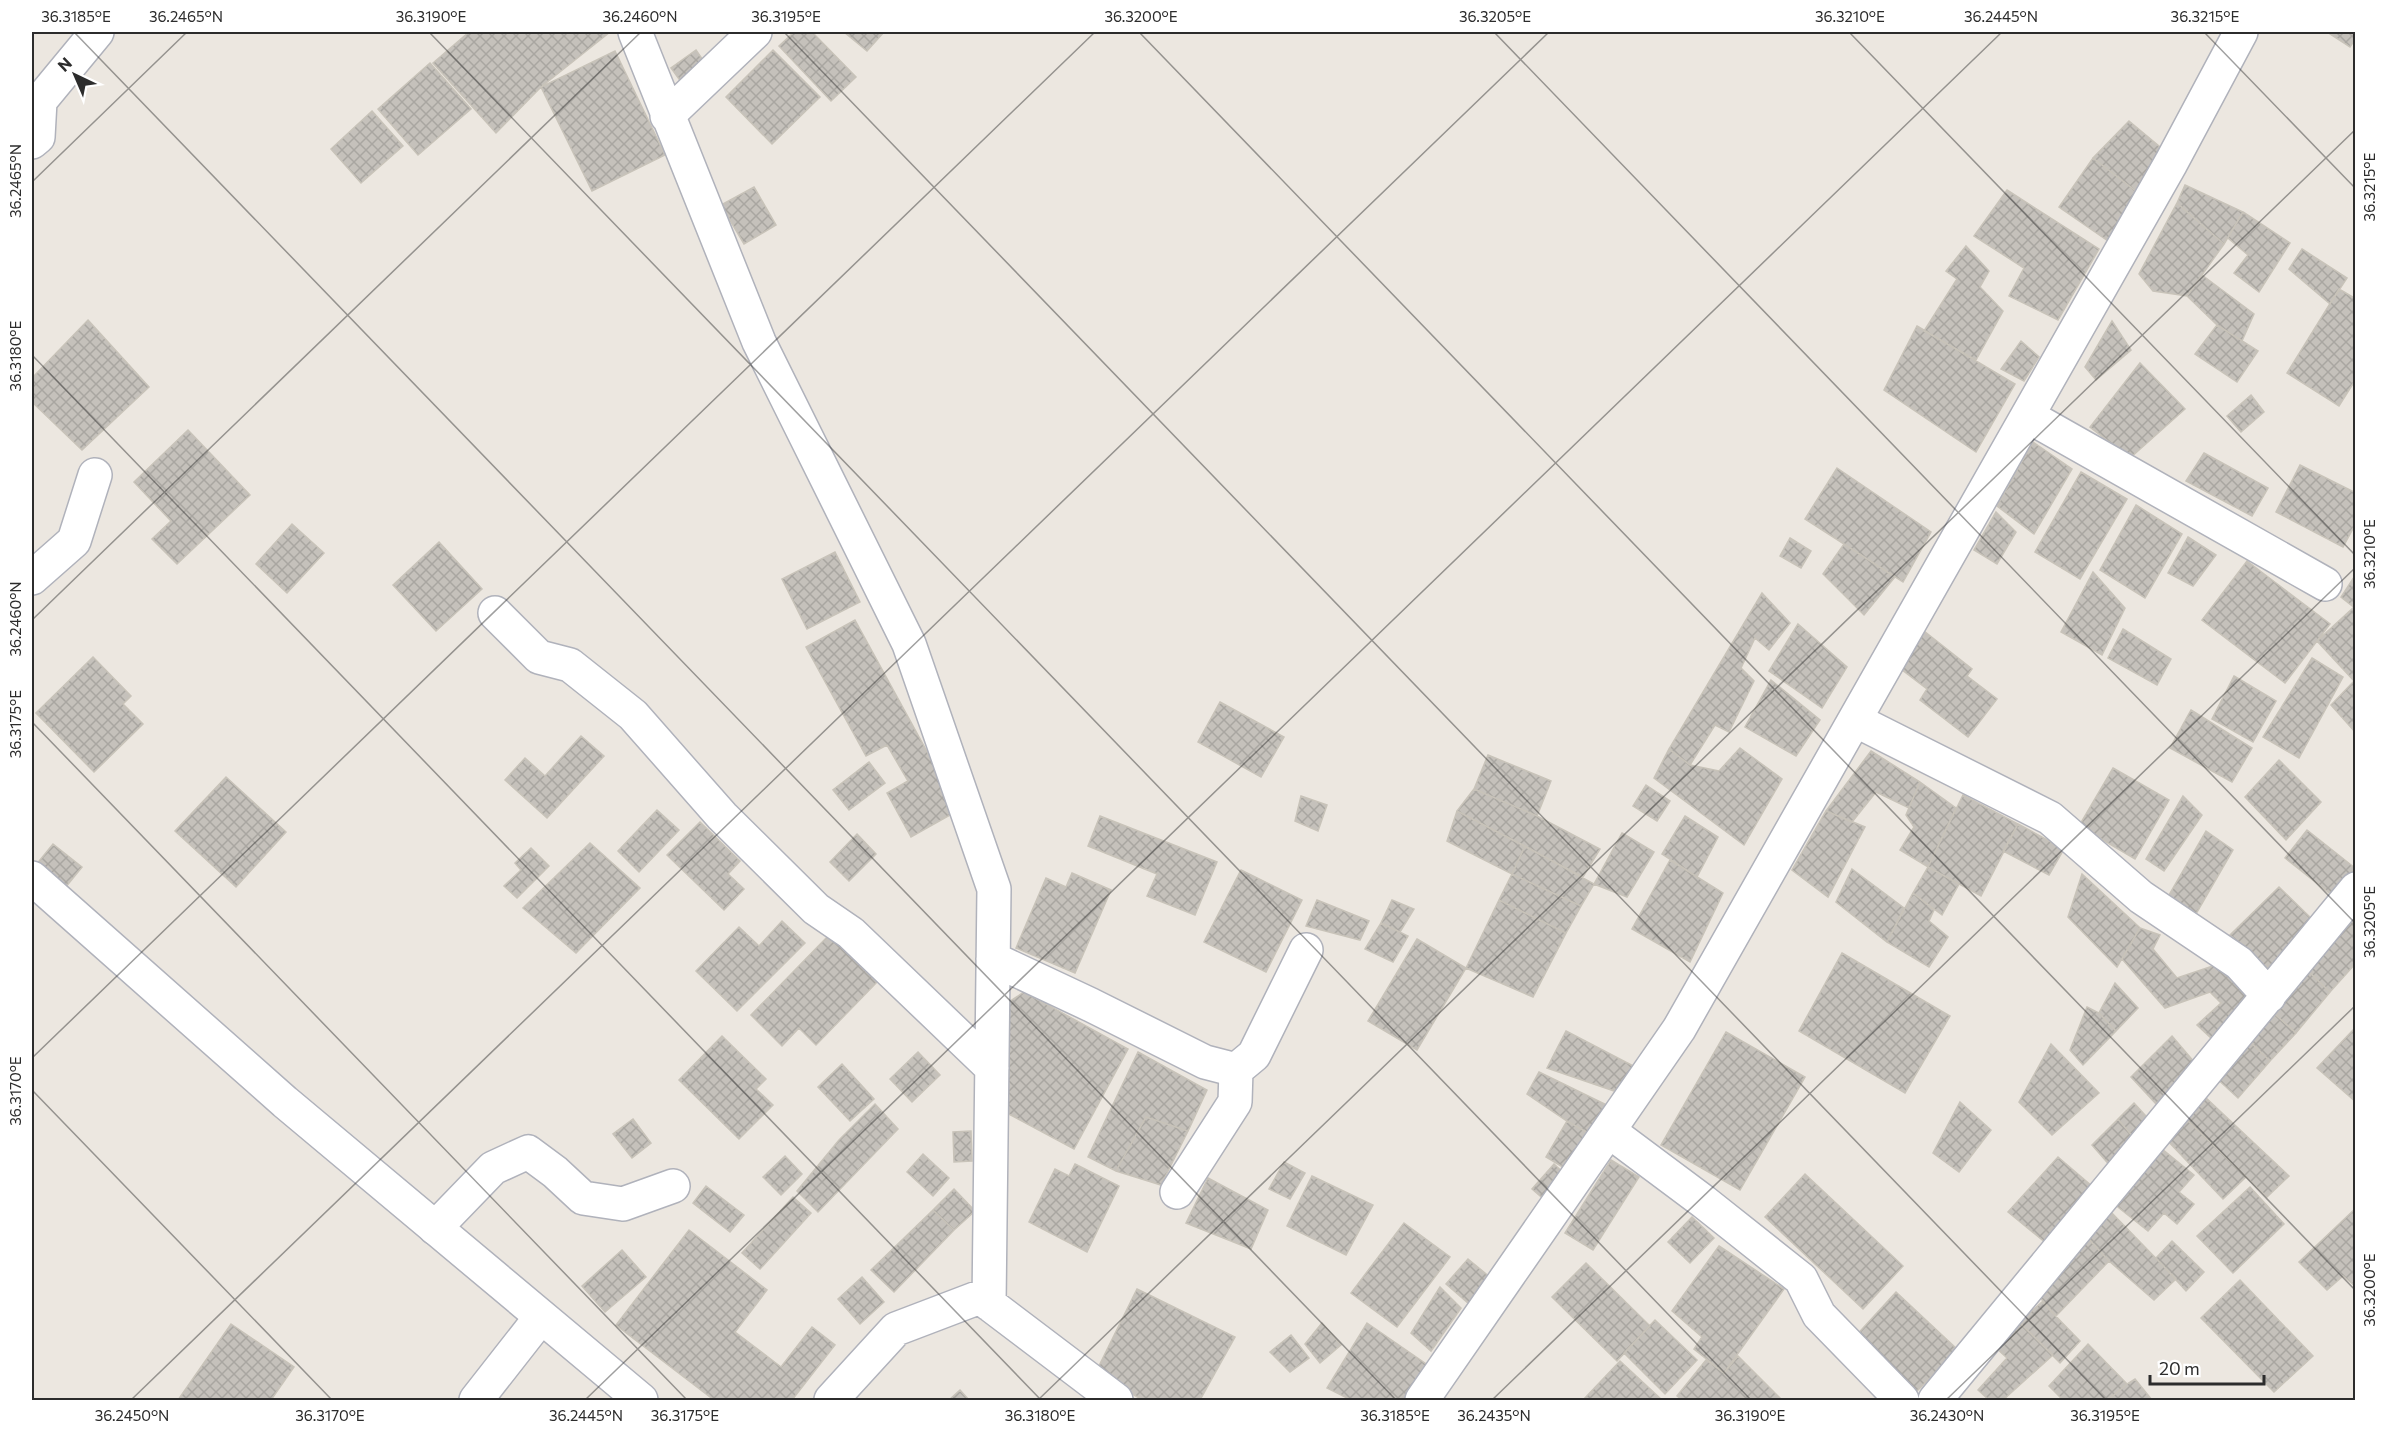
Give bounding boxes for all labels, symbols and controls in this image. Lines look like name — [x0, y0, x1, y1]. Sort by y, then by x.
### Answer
text: 36.3185°E — [41, 7, 111, 25]
text: 36.2465°N — [149, 7, 223, 25]
text: 36.3190°E — [396, 7, 466, 25]
text: 36.2460°N — [602, 7, 678, 25]
text: 36.3195°E — [751, 7, 821, 25]
text: 36.3200°E — [1104, 7, 1178, 25]
text: 36.3205°E — [1459, 7, 1531, 25]
text: 36.3210°E — [1815, 7, 1885, 25]
text: 36.2445°N — [1964, 7, 2038, 25]
text: 36.3215°E — [2171, 7, 2239, 25]
north arrow — [45, 45, 105, 105]
text: N — [53, 53, 75, 75]
text: 36.2465°N — [6, 144, 24, 218]
text: 36.3215°E — [2360, 153, 2378, 221]
text: 36.3180°E — [6, 321, 24, 391]
text: 36.3210°E — [2360, 519, 2378, 589]
text: 36.2460°N — [6, 581, 24, 657]
text: 36.3175°E — [6, 690, 24, 758]
text: 36.3205°E — [2360, 886, 2378, 958]
text: 36.3170°E — [6, 1056, 24, 1126]
text: 36.3200°E — [2360, 1253, 2378, 1327]
scale bar — [2150, 1348, 2264, 1386]
text: 20 m — [2159, 1357, 2200, 1379]
text: 36.2450°N — [95, 1406, 169, 1424]
text: 36.3170°E — [295, 1406, 365, 1424]
text: 36.2445°N — [549, 1406, 623, 1424]
text: 36.3175°E — [651, 1406, 719, 1424]
text: 36.3180°E — [1005, 1406, 1075, 1424]
text: 36.3185°E — [1360, 1406, 1430, 1424]
text: 36.2435°N — [1457, 1406, 1531, 1424]
text: 36.3190°E — [1715, 1406, 1785, 1424]
text: 36.2430°N — [1910, 1406, 1984, 1424]
text: 36.3195°E — [2070, 1406, 2140, 1424]

